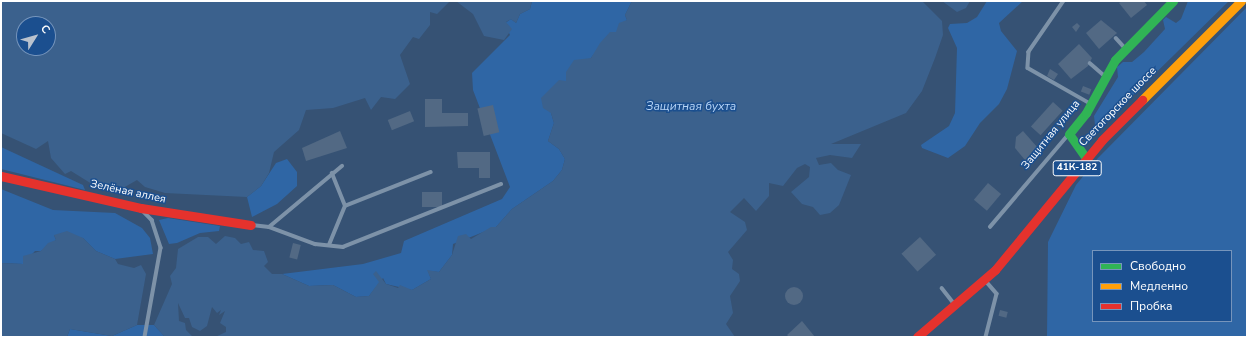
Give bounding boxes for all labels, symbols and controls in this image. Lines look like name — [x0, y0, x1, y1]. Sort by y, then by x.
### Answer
north arrow — [16, 16, 56, 56]
text: С — [37, 22, 53, 37]
street label: Светогорское шоссе — [1077, 65, 1159, 149]
street label: Защитная улица — [1019, 98, 1083, 172]
water label: Защитная бухта — [646, 100, 736, 114]
road number: 41К-182 — [1052, 160, 1102, 176]
street label: Зелёная аллея — [89, 178, 167, 206]
legend — [1092, 250, 1232, 322]
text: Свободно — [1130, 258, 1186, 274]
text: Медленно — [1130, 278, 1188, 294]
text: Пробка — [1130, 298, 1173, 314]

